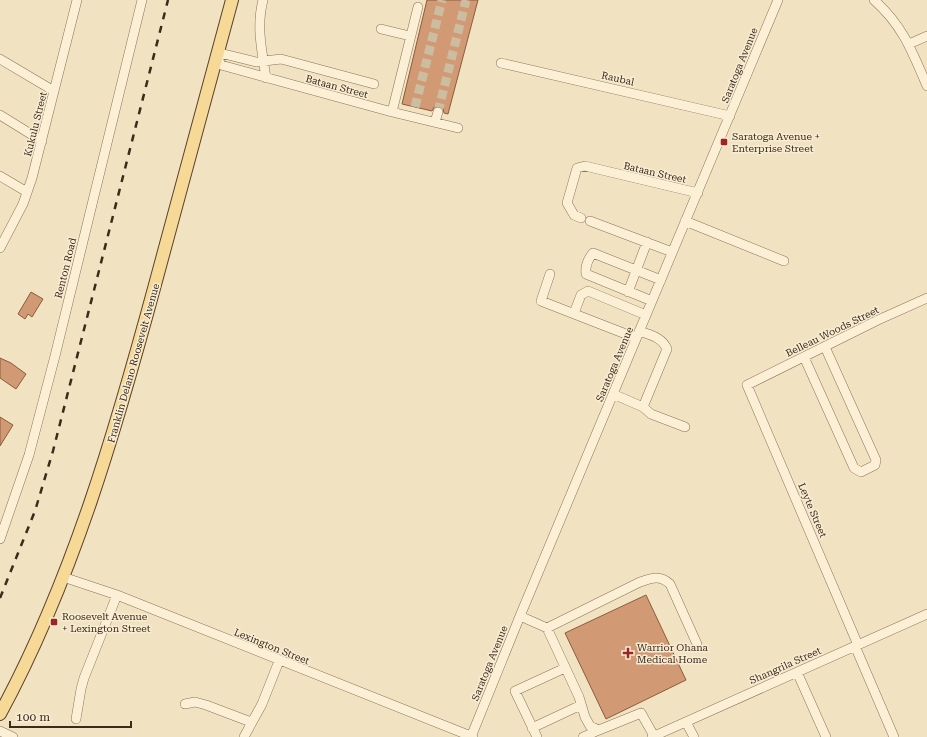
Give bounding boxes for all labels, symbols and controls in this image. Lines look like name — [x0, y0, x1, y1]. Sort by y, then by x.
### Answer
street label: Saratoga Avenue — [719, 26, 760, 104]
street label: Raubal — [600, 69, 635, 88]
street label: Bataan Street — [305, 73, 369, 100]
street label: Kukulu Street — [22, 90, 49, 158]
place label: Saratoga Avenue + Enterprise Street — [732, 131, 820, 154]
marker: Saratoga Avenue + Enterprise Street — [719, 137, 729, 147]
street label: Bataan Street — [622, 160, 688, 185]
street label: Renton Road — [53, 236, 78, 300]
street label: Franklin Delano Roosevelt Avenue — [105, 282, 162, 444]
street label: Belleau Woods Street — [784, 304, 881, 359]
street label: Saratoga Avenue — [594, 325, 635, 403]
street label: Leyte Street — [796, 481, 829, 539]
place label: Roosevelt Avenue + Lexington Street — [62, 611, 151, 634]
marker: Roosevelt Avenue + Lexington Street — [49, 617, 59, 627]
street label: Saratoga Avenue — [469, 624, 510, 702]
street label: Lexington Street — [233, 626, 311, 667]
place label: Warrior Ohana Medical Home — [637, 642, 709, 665]
street label: Shangrila Street — [748, 645, 823, 686]
marker: Warrior Ohana Medical Home — [622, 647, 634, 659]
scale bar — [10, 703, 131, 729]
text: 100 m — [16, 710, 50, 724]

